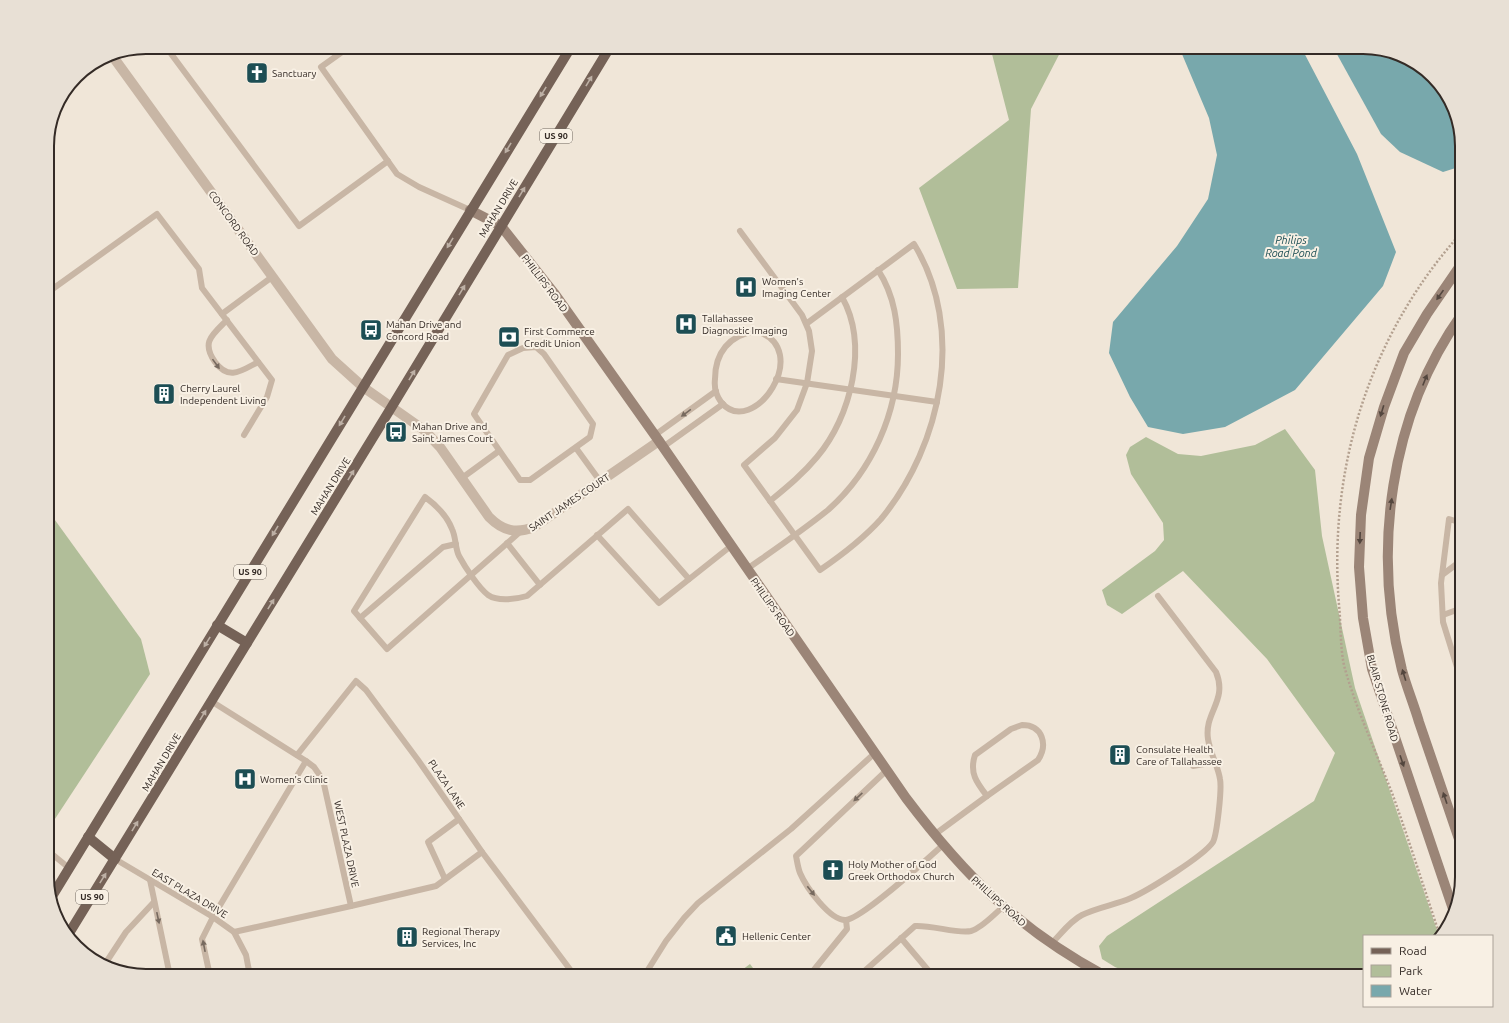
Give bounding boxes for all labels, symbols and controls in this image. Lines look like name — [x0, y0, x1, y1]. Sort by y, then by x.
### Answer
church icon: Sanctuary — [244, 60, 270, 86]
place label: Sanctuary — [272, 68, 317, 79]
one-way arrow — [586, 75, 593, 87]
one-way arrow — [539, 86, 546, 98]
road number: US 90 — [540, 129, 572, 143]
one-way arrow — [504, 143, 512, 153]
street label: MAHAN DRIVE — [477, 177, 520, 239]
one-way arrow — [518, 186, 525, 198]
street label: CONCORD ROAD — [206, 189, 261, 258]
water label: Philips Road Pond — [1265, 234, 1318, 259]
one-way arrow — [446, 238, 454, 248]
street label: PHILLIPS ROAD — [519, 252, 570, 314]
hospital icon: Women's Imaging Center — [733, 274, 759, 300]
place label: Women's Imaging Center — [762, 276, 831, 299]
one-way arrow — [459, 284, 466, 296]
one-way arrow — [1436, 290, 1444, 300]
hospital icon: Tallahassee Diagnostic Imaging — [673, 311, 699, 337]
place label: Tallahassee Diagnostic Imaging — [702, 313, 788, 336]
bus stop icon: Mahan Drive and Concord Road — [358, 317, 384, 343]
place label: Mahan Drive and Concord Road — [386, 319, 461, 342]
bank icon: First Commerce Credit Union — [496, 324, 522, 350]
place label: First Commerce Credit Union — [524, 326, 595, 349]
one-way arrow — [212, 358, 220, 369]
one-way arrow — [408, 369, 415, 381]
one-way arrow — [1423, 373, 1429, 385]
building icon: Cherry Laurel Independent Living — [151, 381, 177, 407]
place label: Cherry Laurel Independent Living — [180, 383, 266, 406]
one-way arrow — [1379, 405, 1385, 417]
one-way arrow — [680, 409, 691, 417]
one-way arrow — [339, 415, 346, 427]
bus stop icon: Mahan Drive and Saint James Court — [383, 419, 409, 445]
place label: Mahan Drive and Saint James Court — [412, 421, 493, 444]
street label: MAHAN DRIVE — [308, 455, 353, 517]
one-way arrow — [347, 469, 354, 481]
street label: SAINT JAMES COURT — [527, 471, 612, 534]
one-way arrow — [1388, 498, 1394, 511]
one-way arrow — [271, 525, 278, 537]
one-way arrow — [1357, 532, 1363, 545]
road number: US 90 — [234, 565, 266, 579]
street label: PHILLIPS ROAD — [748, 576, 797, 639]
one-way arrow — [268, 598, 275, 610]
one-way arrow — [203, 636, 210, 648]
street label: BLAIR STONE ROAD — [1365, 653, 1400, 743]
one-way arrow — [1401, 669, 1407, 681]
one-way arrow — [199, 710, 207, 720]
street label: MAHAN DRIVE — [140, 731, 183, 793]
building icon: Consulate Health Care of Tallahassee — [1107, 742, 1133, 768]
place label: Consulate Health Care of Tallahassee — [1136, 744, 1222, 767]
one-way arrow — [1399, 755, 1405, 767]
street label: PLAZA LANE — [426, 757, 467, 811]
hospital icon: Women's Clinic — [232, 766, 258, 792]
place label: Women's Clinic — [260, 774, 328, 785]
one-way arrow — [853, 792, 863, 801]
one-way arrow — [1442, 792, 1448, 804]
street label: WEST PLAZA DRIVE — [332, 800, 361, 889]
one-way arrow — [132, 820, 139, 832]
church icon: Holy Mother of God Greek Orthodox Church — [820, 857, 846, 883]
place label: Holy Mother of God Greek Orthodox Church — [848, 859, 954, 882]
street label: EAST PLAZA DRIVE — [150, 867, 230, 920]
one-way arrow — [100, 872, 107, 884]
street label: PHILLIPS ROAD — [969, 874, 1028, 929]
one-way arrow — [807, 885, 815, 896]
road number: US 90 — [76, 890, 108, 904]
one-way arrow — [155, 912, 161, 924]
public building icon: Hellenic Center — [713, 923, 739, 949]
building icon: Regional Therapy Services, Inc — [394, 924, 420, 950]
place label: Regional Therapy Services, Inc — [422, 926, 500, 949]
place label: Hellenic Center — [742, 931, 811, 942]
legend — [1363, 935, 1493, 1007]
one-way arrow — [200, 939, 206, 952]
text: Road — [1399, 944, 1427, 957]
text: Park — [1399, 964, 1423, 977]
text: Water — [1399, 984, 1432, 997]

